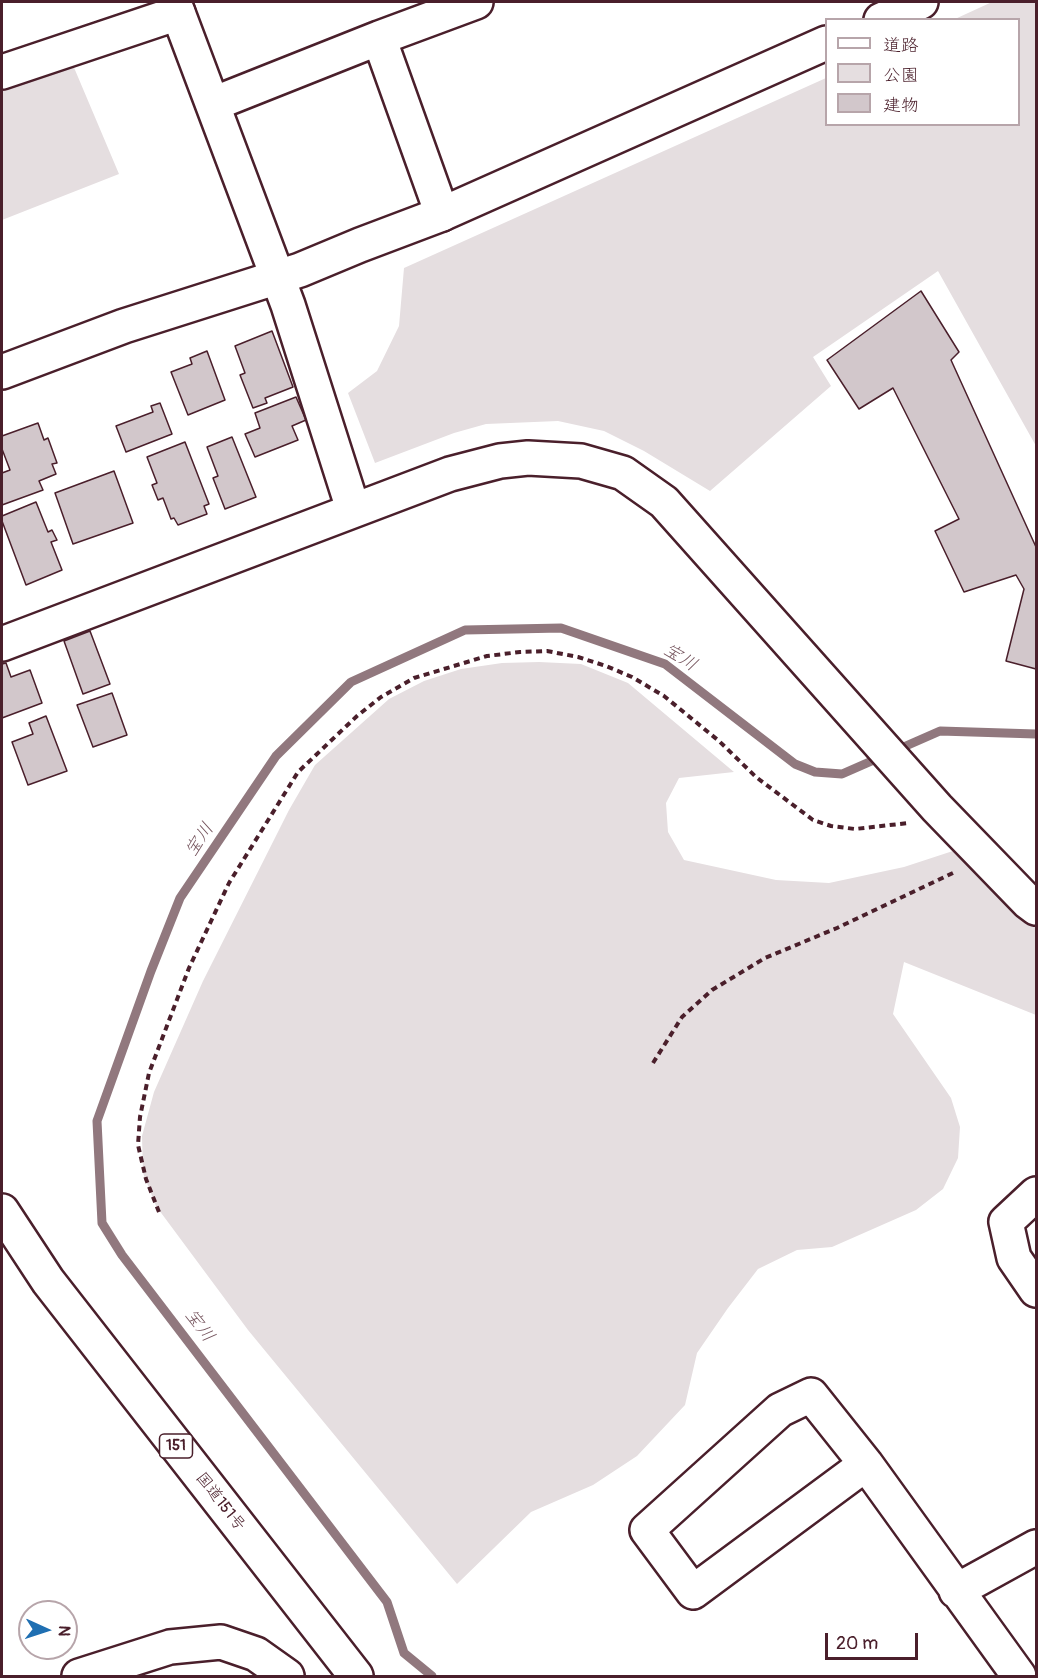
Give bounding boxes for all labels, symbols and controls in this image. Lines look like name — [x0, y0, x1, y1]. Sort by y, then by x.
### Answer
legend — [825, 18, 1020, 126]
text: 道路 — [883, 34, 919, 57]
text: 公園 — [883, 64, 919, 87]
text: 建物 — [883, 94, 919, 117]
water label: 宝川 — [659, 639, 701, 677]
water label: 宝川 — [181, 819, 219, 861]
water label: 宝川 — [180, 1305, 218, 1347]
road number: 151 — [160, 1434, 192, 1458]
street label: 国道151号 — [191, 1469, 249, 1535]
north arrow — [18, 1600, 78, 1660]
scale bar — [828, 1621, 921, 1659]
text: N — [54, 1625, 74, 1637]
text: 20 m — [836, 1632, 878, 1655]

